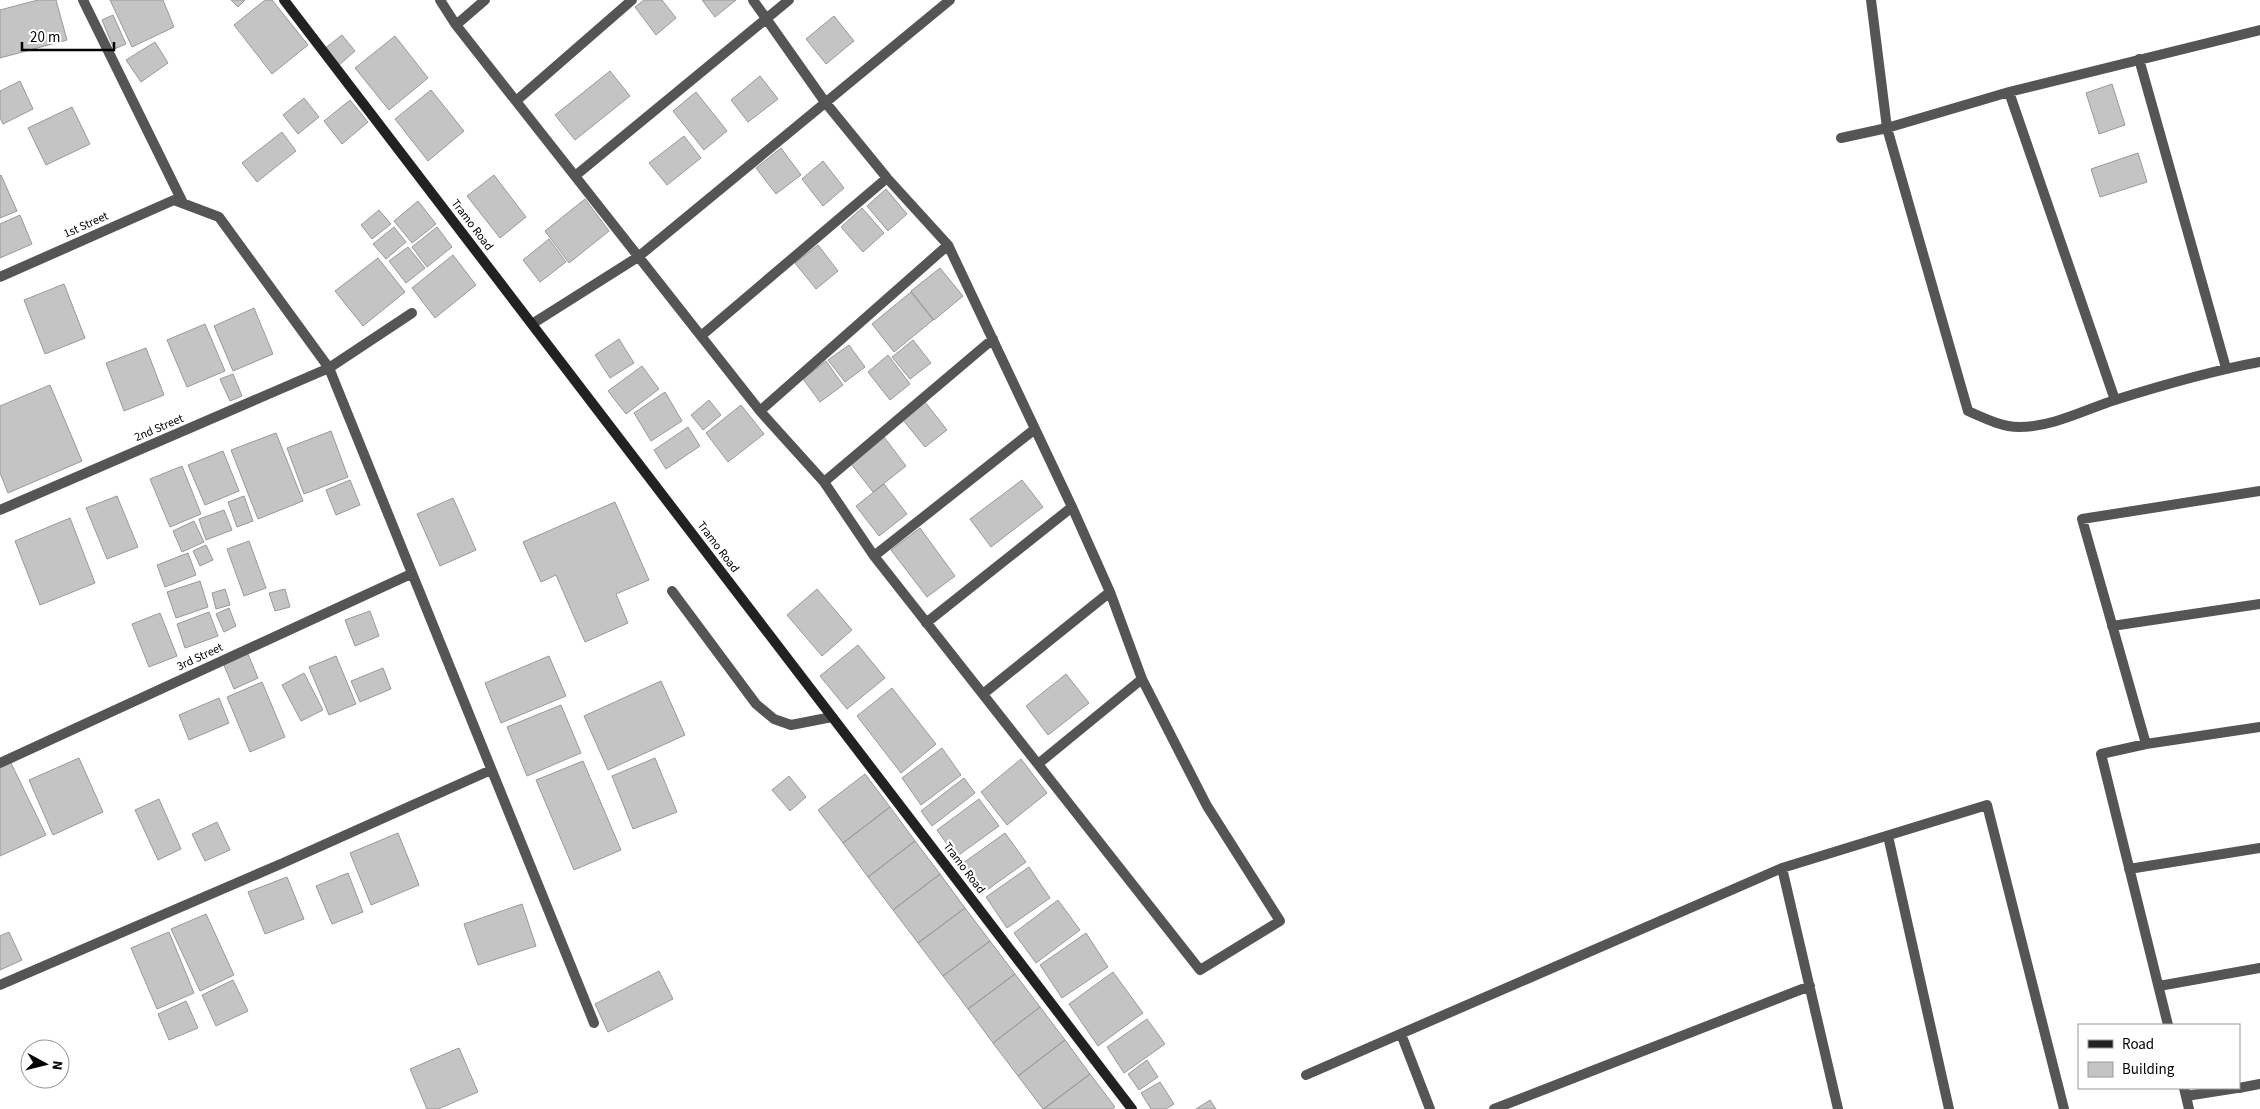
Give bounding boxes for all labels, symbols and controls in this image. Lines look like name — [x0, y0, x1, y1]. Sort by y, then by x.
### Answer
scale bar — [22, 20, 115, 52]
text: 20 m — [30, 27, 60, 48]
street label: Tramo Road — [447, 196, 497, 254]
street label: 1st Street — [61, 208, 111, 242]
street label: 2nd Street — [132, 410, 186, 446]
street label: Tramo Road — [693, 518, 743, 576]
street label: 3rd Street — [174, 639, 226, 675]
street label: Tramo Road — [939, 839, 989, 897]
legend — [2078, 1024, 2240, 1089]
text: Road — [2122, 1034, 2154, 1055]
north arrow — [20, 1039, 70, 1089]
text: Building — [2122, 1059, 2175, 1080]
text: N — [46, 1060, 67, 1071]

